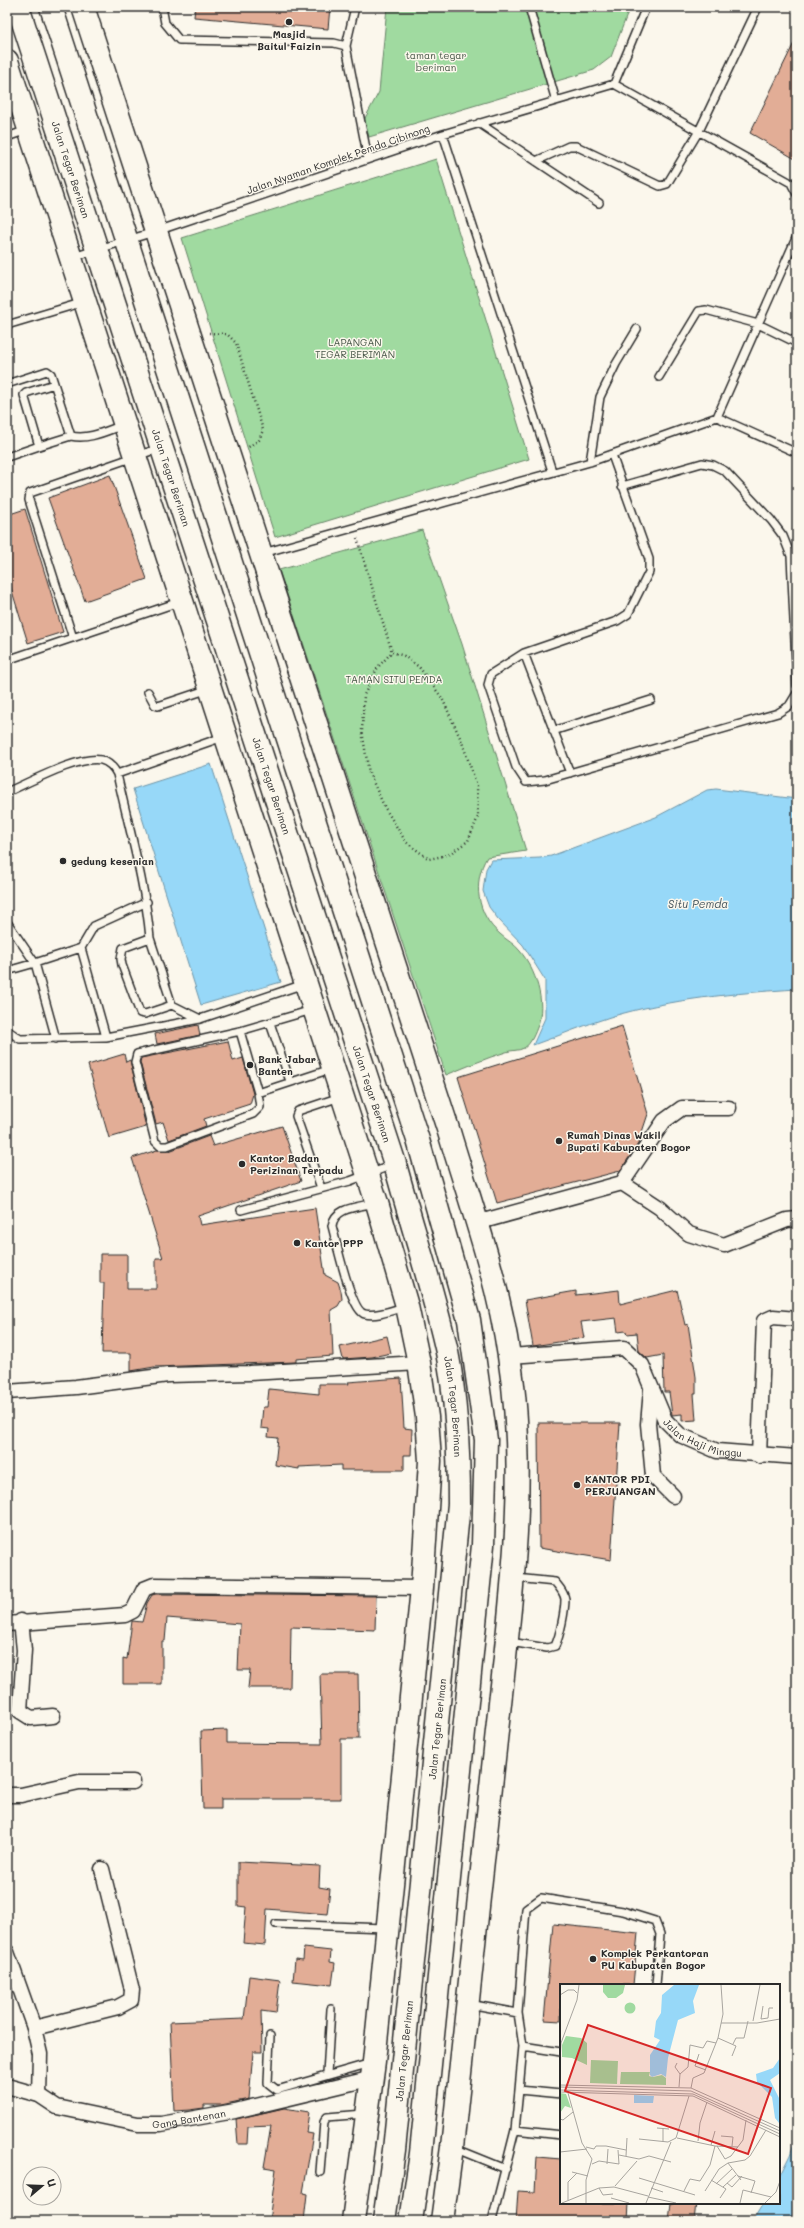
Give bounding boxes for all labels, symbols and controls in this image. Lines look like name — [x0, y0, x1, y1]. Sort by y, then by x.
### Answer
marker: Masjid Baitul Faizin — [284, 17, 294, 27]
place label: Masjid Baitul Faizin — [257, 27, 321, 53]
park label: taman tegar beriman — [405, 48, 467, 74]
street label: Jalan Tegar Beriman — [49, 119, 93, 220]
street label: Jalan Nyaman Komplek Pemda Cibinong — [245, 121, 432, 197]
park label: LAPANGAN TEGAR BERIMAN — [315, 335, 395, 361]
street label: Jalan Tegar Beriman — [149, 427, 194, 528]
park label: TAMAN SITU PEMDA — [345, 672, 443, 686]
street label: Jalan Tegar Beriman — [249, 735, 294, 836]
place label: gedung kesenian — [71, 854, 154, 868]
marker: gedung kesenian — [58, 856, 68, 866]
water label: Situ Pemda — [668, 896, 728, 911]
street label: Jalan Tegar Beriman — [350, 1043, 395, 1144]
place label: Bank Jabar Banten — [258, 1052, 316, 1078]
marker: Bank Jabar Banten — [245, 1060, 255, 1070]
place label: Rumah Dinas Wakil Bupati Kabupaten Bogor — [567, 1128, 690, 1154]
marker: Rumah Dinas Wakil Bupati Kabupaten Bogor — [554, 1136, 564, 1146]
place label: Kantor Badan Perizinan Terpadu — [250, 1151, 343, 1177]
marker: Kantor Badan Perizinan Terpadu — [237, 1159, 247, 1169]
place label: Kantor PPP — [305, 1236, 363, 1250]
marker: Kantor PPP — [292, 1238, 302, 1248]
street label: Jalan Tegar Beriman — [441, 1355, 465, 1457]
street label: Jalan Haji Minggu — [660, 1415, 742, 1460]
place label: KANTOR PDI PERJUANGAN — [585, 1472, 656, 1498]
marker: KANTOR PDI PERJUANGAN — [572, 1480, 582, 1490]
street label: Jalan Tegar Beriman — [425, 1678, 449, 1780]
place label: Komplek Perkantoran PU Kabupaten Bogor — [601, 1946, 709, 1972]
marker: Komplek Perkantoran PU Kabupaten Bogor — [588, 1954, 598, 1964]
inset map — [560, 1984, 780, 2204]
street label: Jalan Tegar Beriman — [392, 2000, 416, 2102]
street label: Gang Bantenan — [152, 2106, 227, 2131]
north arrow — [22, 2166, 62, 2206]
text: U — [44, 2176, 60, 2189]

